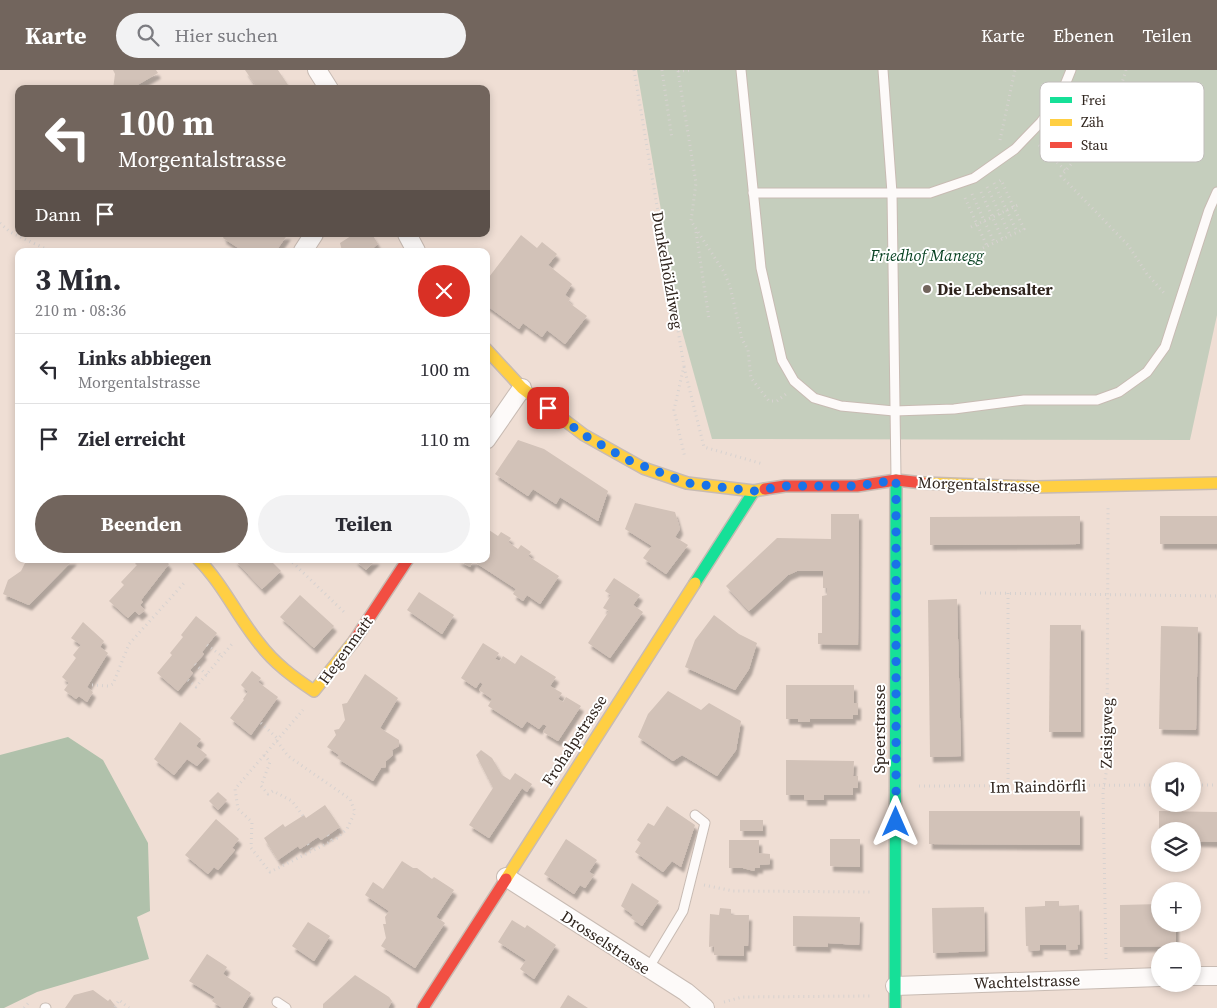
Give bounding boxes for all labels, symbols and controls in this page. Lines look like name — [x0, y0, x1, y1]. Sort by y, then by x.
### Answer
search box — [116, 13, 466, 58]
text: Karte — [25, 19, 86, 52]
icon: search — [134, 21, 162, 49]
text: Hier suchen — [174, 22, 278, 48]
text: Karte — [981, 23, 1025, 48]
text: Ebenen — [1053, 23, 1114, 48]
text: Teilen — [1142, 23, 1192, 48]
legend — [1040, 82, 1204, 162]
text: Frei — [1081, 90, 1106, 110]
text: 100 m — [118, 99, 214, 147]
icon: left — [35, 105, 100, 170]
text: Zäh — [1081, 112, 1104, 132]
text: Stau — [1081, 135, 1108, 155]
text: Morgentalstrasse — [118, 144, 286, 174]
icon: arrive — [91, 200, 119, 228]
text: Dann — [35, 201, 81, 227]
street label: Dunkelhölzliweg — [647, 209, 689, 331]
park label: Friedhof Manegg — [869, 244, 985, 266]
text: 3 Min. — [35, 259, 122, 300]
button: close — [418, 265, 470, 317]
place label: Die Lebensalter — [937, 278, 1053, 300]
marker: Die Lebensalter — [921, 283, 933, 295]
text: 210 m · 08:36 — [35, 299, 126, 321]
text: Links abbiegen — [78, 345, 211, 371]
icon: left — [35, 355, 63, 383]
text: 100 m — [420, 356, 470, 382]
text: Morgentalstrasse — [78, 371, 200, 393]
pin — [527, 387, 569, 429]
icon: arrive — [534, 394, 562, 422]
icon: arrive — [35, 425, 63, 453]
text: Ziel erreicht — [78, 426, 185, 452]
text: 110 m — [420, 426, 470, 452]
street label: Morgentalstrasse — [917, 471, 1041, 497]
button: Beenden — [35, 495, 248, 553]
button: Teilen — [258, 495, 470, 553]
street label: Hegenmatt — [313, 611, 378, 689]
street label: Speerstrasse — [868, 684, 890, 774]
street label: Frohalpstrasse — [536, 690, 612, 790]
street label: Zeisigweg — [1094, 698, 1118, 768]
map controls — [1151, 762, 1201, 992]
button: sound — [1151, 762, 1201, 812]
street label: Im Raindörfli — [990, 774, 1087, 798]
position arrow — [869, 795, 921, 847]
button: layers — [1151, 822, 1201, 872]
button: + — [1151, 882, 1201, 932]
street label: Drosselstrasse — [557, 905, 655, 979]
button: − — [1151, 942, 1201, 992]
street label: Wachtelstrasse — [973, 968, 1081, 994]

